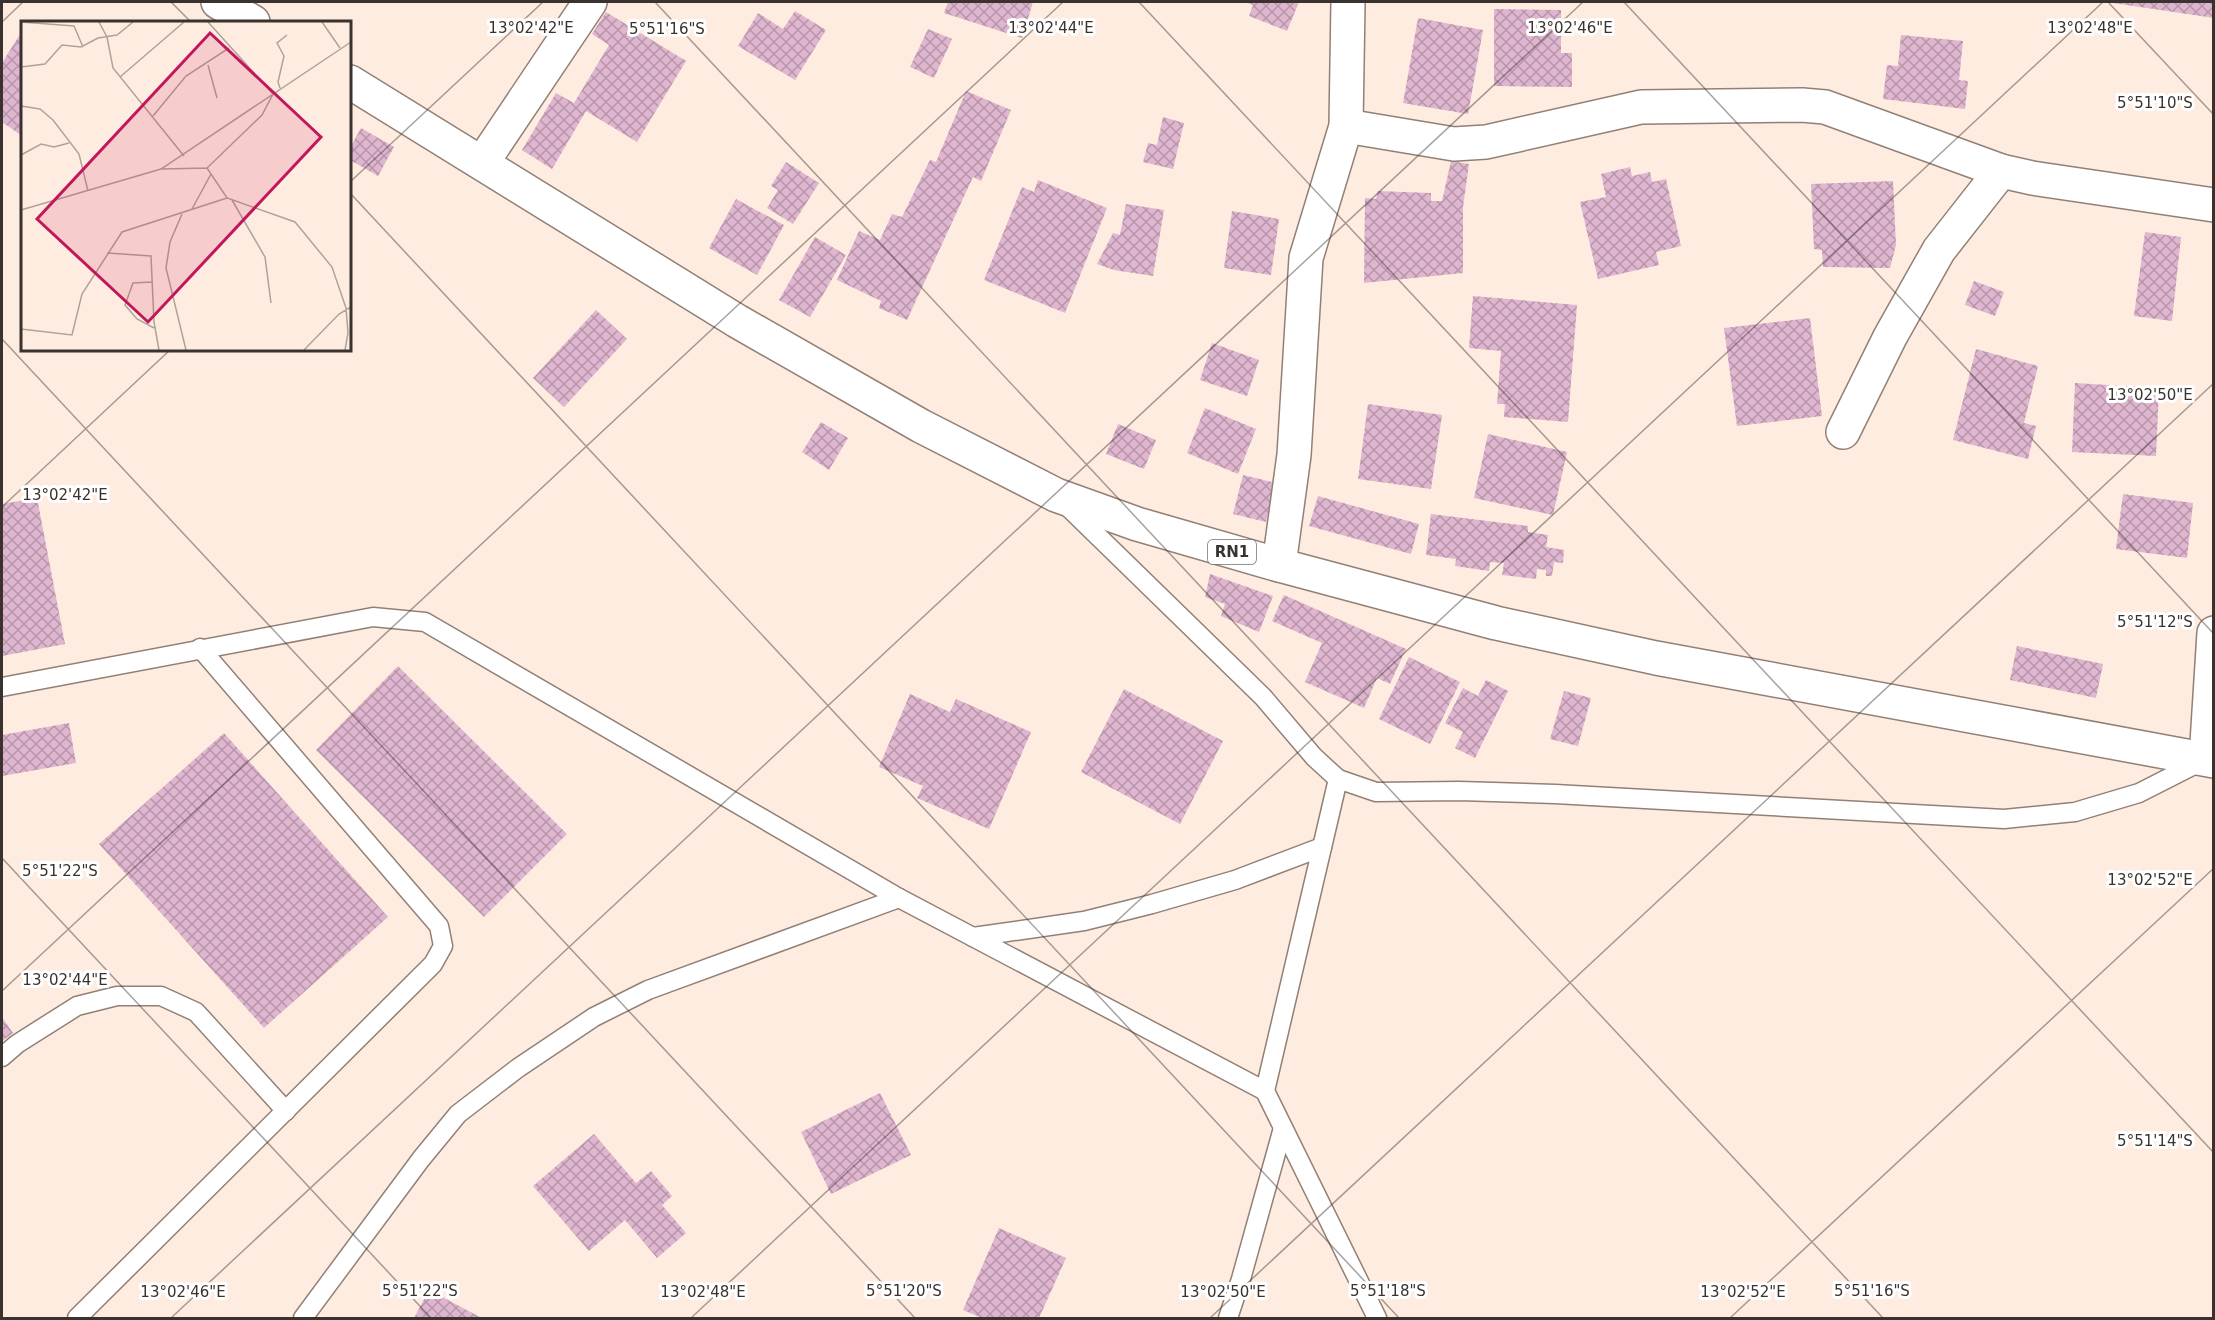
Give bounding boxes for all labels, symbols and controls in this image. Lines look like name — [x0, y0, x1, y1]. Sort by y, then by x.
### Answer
text: 13°02'42"E — [488, 19, 574, 37]
text: 13°02'44"E — [1008, 19, 1094, 37]
text: 13°02'46"E — [1527, 19, 1613, 37]
text: 13°02'48"E — [2047, 19, 2133, 37]
text: 5°51'16"S — [629, 20, 705, 38]
inset map — [21, 21, 351, 351]
text: 5°51'10"S — [2117, 94, 2193, 112]
text: 13°02'50"E — [2107, 386, 2193, 404]
text: 13°02'42"E — [22, 486, 108, 504]
road number: RN1 — [1208, 540, 1256, 564]
text: 5°51'12"S — [2117, 613, 2193, 631]
text: 5°51'22"S — [22, 862, 98, 880]
text: 13°02'52"E — [2107, 871, 2193, 889]
text: 13°02'44"E — [22, 971, 108, 989]
text: 5°51'14"S — [2117, 1132, 2193, 1150]
text: 5°51'22"S — [382, 1282, 458, 1300]
text: 5°51'20"S — [866, 1282, 942, 1300]
text: 5°51'18"S — [1350, 1282, 1426, 1300]
text: 5°51'16"S — [1834, 1282, 1910, 1300]
text: 13°02'46"E — [140, 1283, 226, 1301]
text: 13°02'48"E — [660, 1283, 746, 1301]
text: 13°02'50"E — [1180, 1283, 1266, 1301]
text: 13°02'52"E — [1700, 1283, 1786, 1301]

